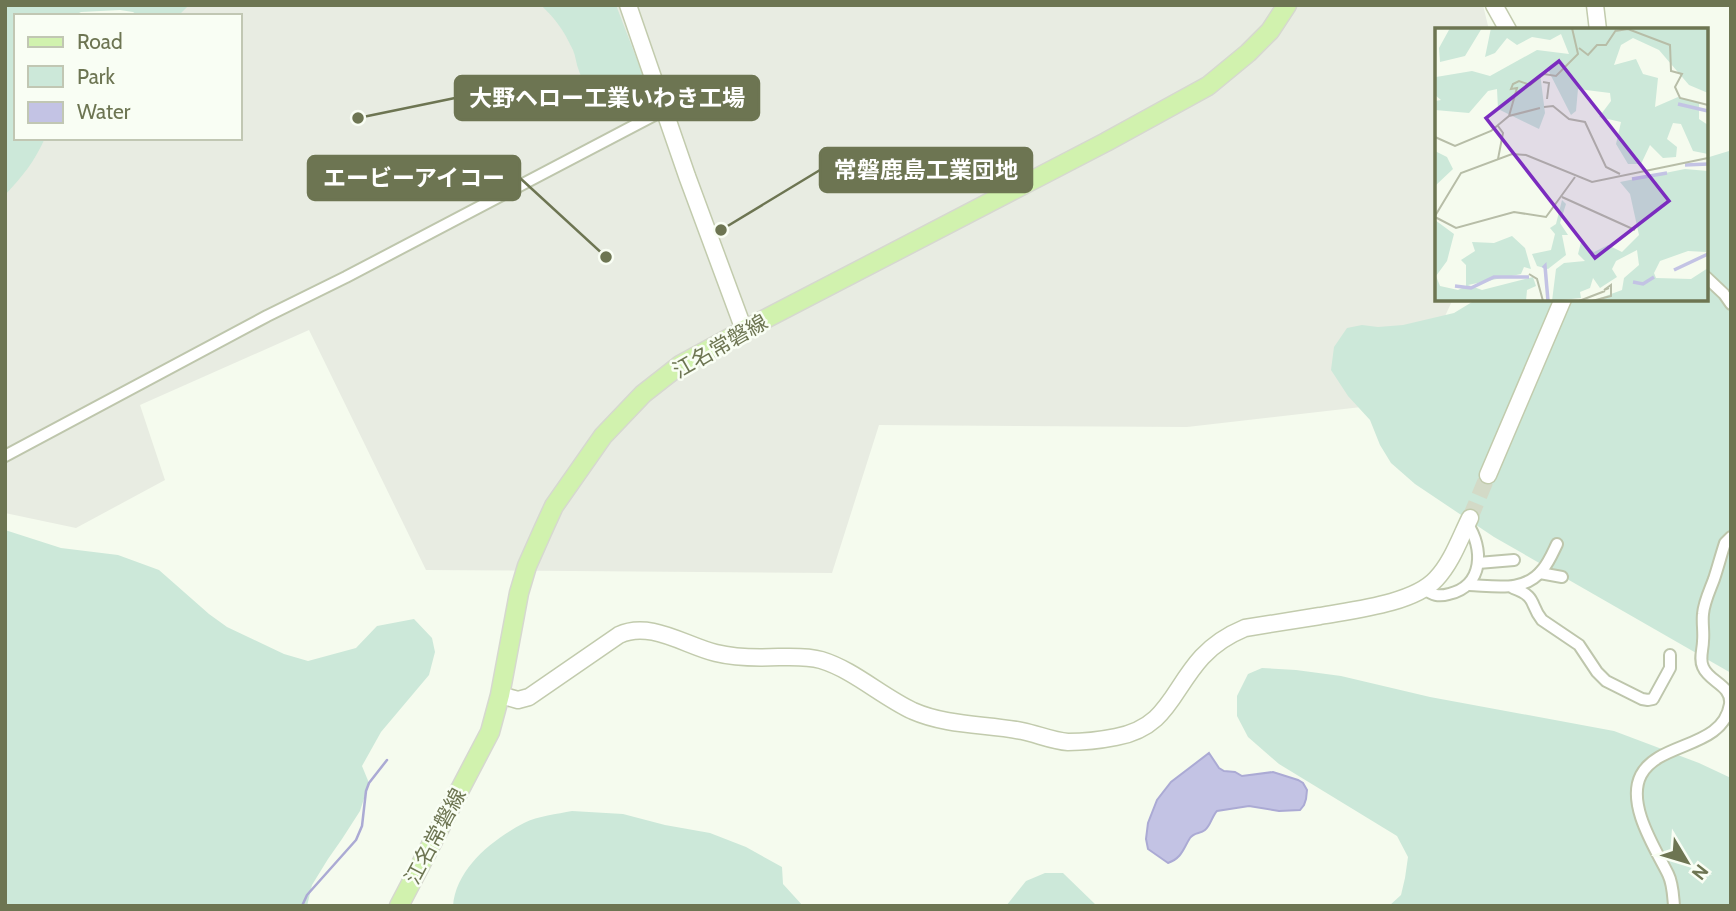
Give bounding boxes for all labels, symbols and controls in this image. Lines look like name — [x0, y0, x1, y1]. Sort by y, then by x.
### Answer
legend — [14, 14, 242, 140]
inset map — [1435, 28, 1708, 301]
text: Road — [77, 29, 123, 54]
text: Park — [77, 64, 115, 89]
callout: 大野ヘロー工業いわき工場 — [455, 76, 759, 120]
text: 大野ヘロー工業いわき工場 — [469, 84, 745, 112]
text: Water — [77, 99, 131, 124]
callout: 常磐鹿島工業団地 — [820, 148, 1032, 192]
callout: エービーアイコー — [308, 156, 520, 200]
text: 常磐鹿島工業団地 — [834, 156, 1018, 184]
text: エービーアイコー — [323, 164, 505, 192]
street label: 江名常磐線 — [668, 309, 772, 383]
street label: 江名常磐線 — [399, 784, 471, 888]
north arrow — [1652, 827, 1722, 897]
text: N — [1687, 860, 1713, 885]

